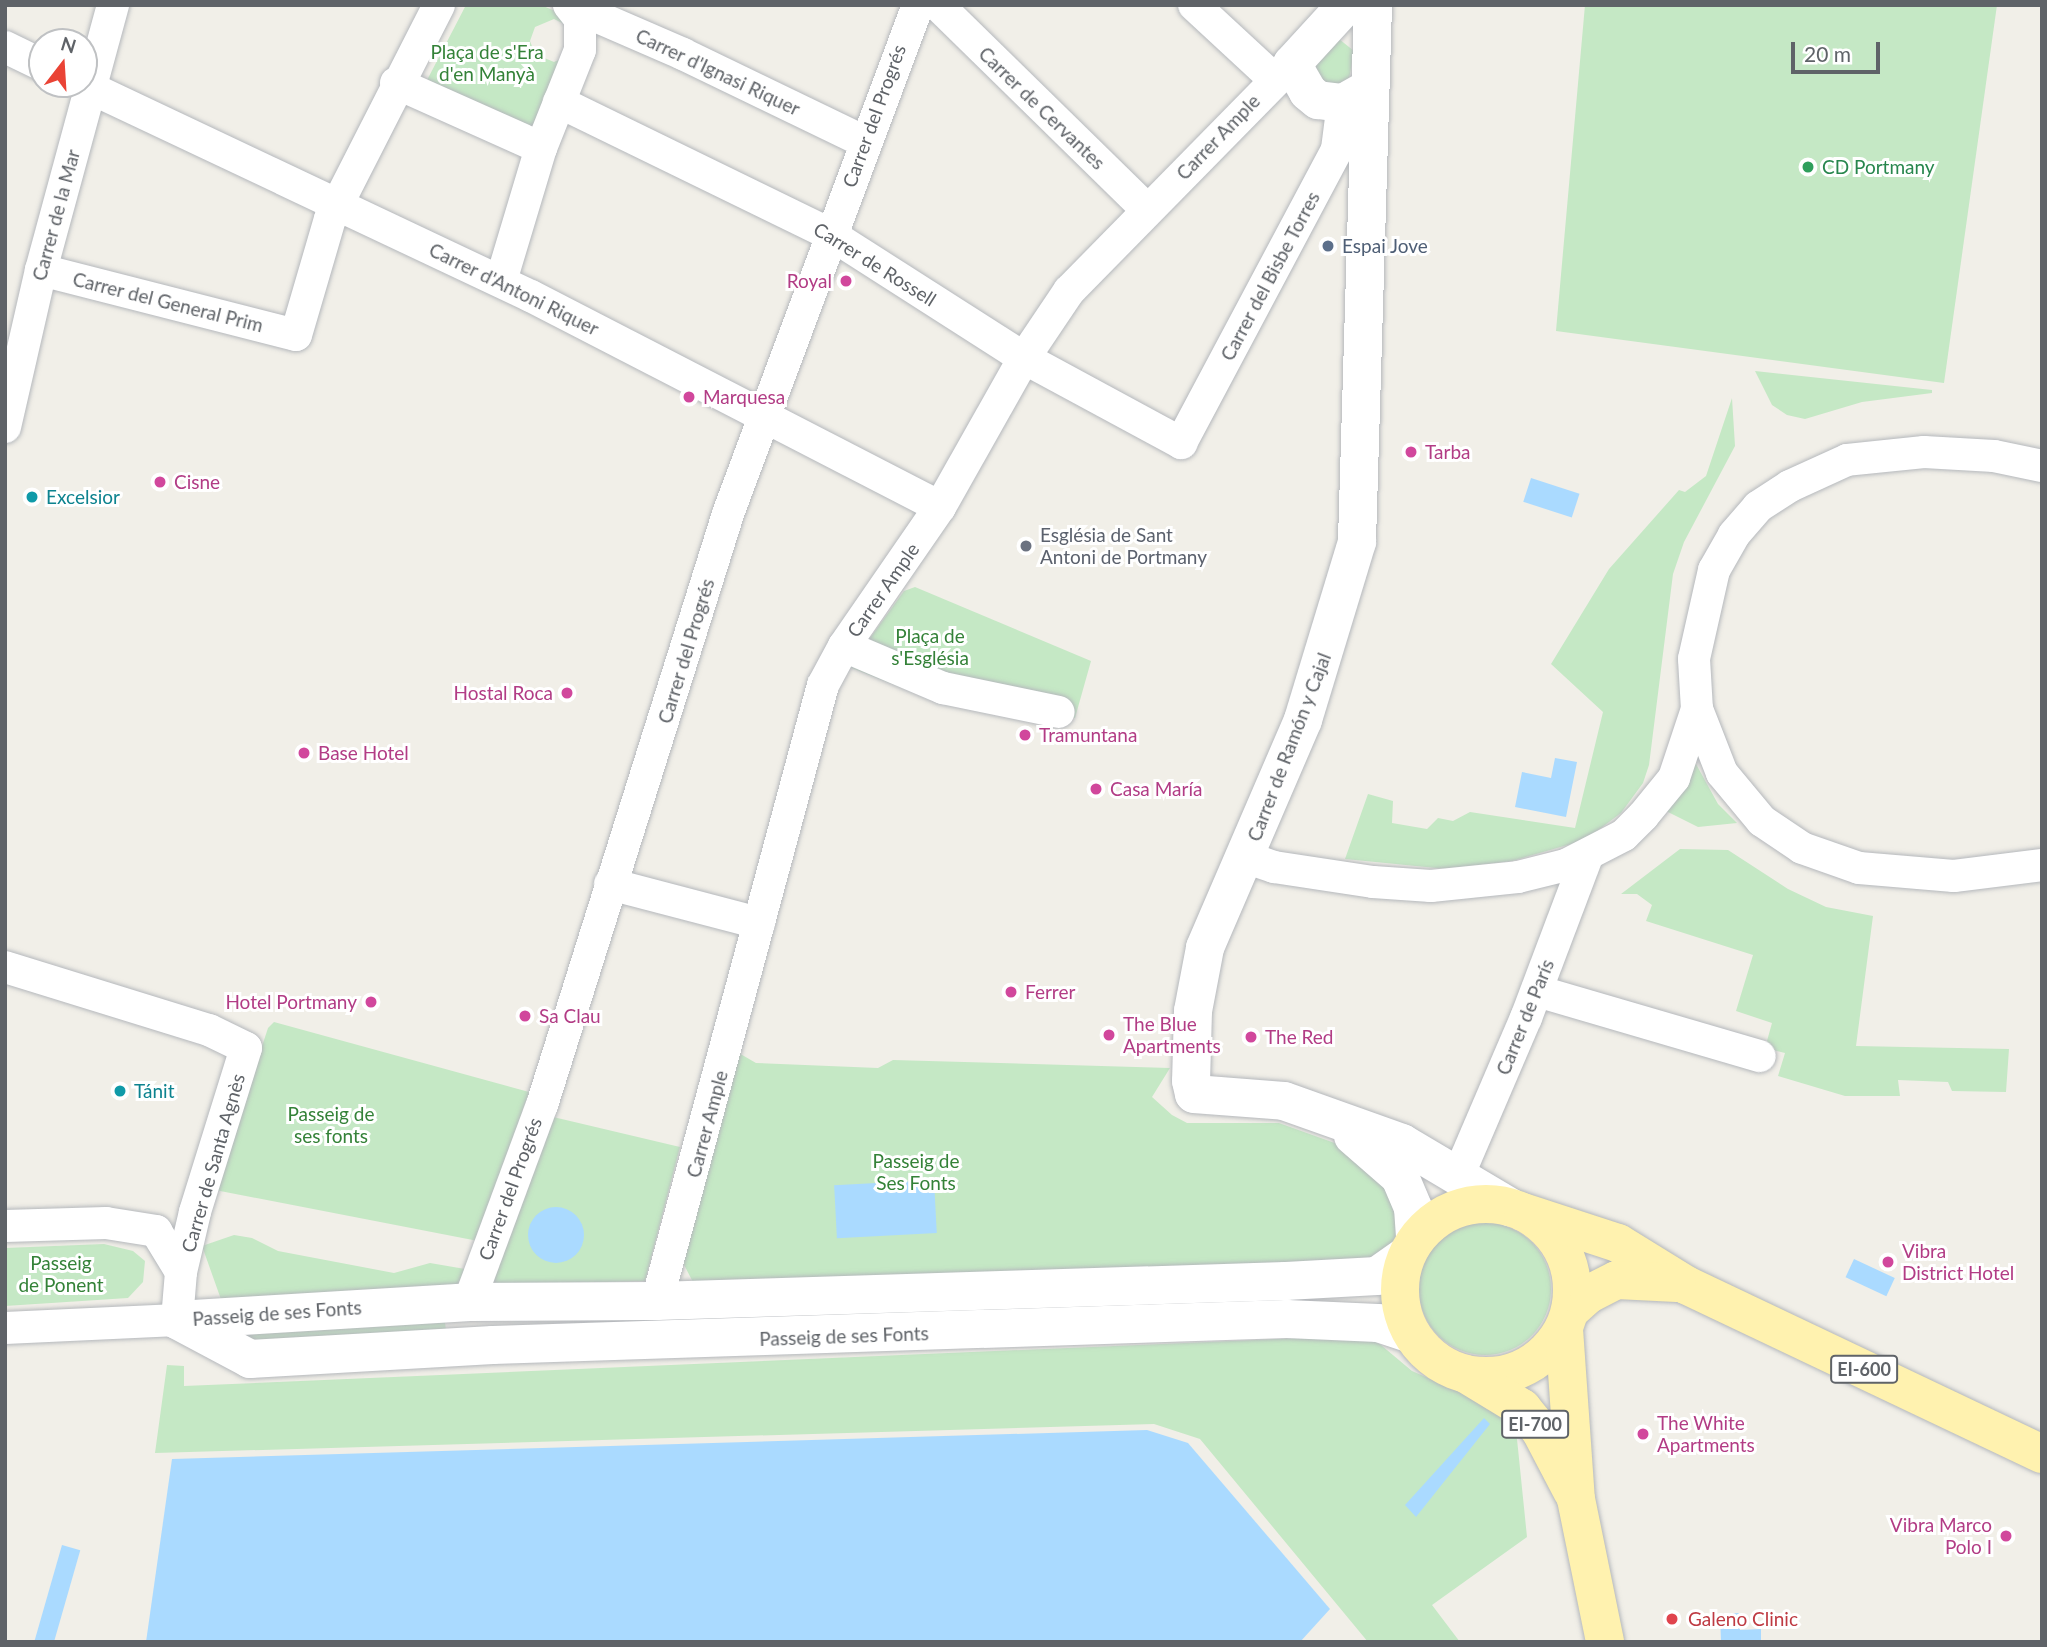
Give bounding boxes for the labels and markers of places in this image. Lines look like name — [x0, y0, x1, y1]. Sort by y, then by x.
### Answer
place label: CD Portmany — [1822, 156, 1935, 178]
marker: CD Portmany — [1800, 159, 1816, 175]
place label: Espai Jove — [1342, 235, 1428, 257]
marker: Espai Jove — [1320, 238, 1336, 254]
place label: Royal — [787, 270, 832, 292]
marker: Royal — [838, 273, 854, 289]
place label: Marquesa — [703, 386, 785, 408]
marker: Marquesa — [681, 389, 697, 405]
place label: Tarba — [1425, 441, 1470, 463]
marker: Tarba — [1403, 444, 1419, 460]
place label: Cisne — [174, 471, 220, 493]
marker: Cisne — [152, 474, 168, 490]
place label: Excelsior — [46, 486, 120, 508]
marker: Excelsior — [24, 489, 40, 505]
place label: Església de Sant Antoni de Portmany — [1040, 524, 1207, 568]
marker: Església de Sant Antoni de Portmany — [1018, 538, 1034, 554]
place label: Hostal Roca — [454, 682, 553, 704]
marker: Hostal Roca — [559, 685, 575, 701]
place label: Tramuntana — [1039, 724, 1137, 746]
marker: Tramuntana — [1017, 727, 1033, 743]
place label: Base Hotel — [318, 742, 409, 764]
marker: Base Hotel — [296, 745, 312, 761]
place label: Casa María — [1110, 778, 1202, 800]
marker: Casa María — [1088, 781, 1104, 797]
place label: Ferrer — [1025, 981, 1075, 1003]
marker: Ferrer — [1003, 984, 1019, 1000]
place label: Hotel Portmany — [225, 991, 357, 1013]
marker: Hotel Portmany — [363, 994, 379, 1010]
place label: Sa Clau — [539, 1005, 601, 1027]
marker: Sa Clau — [517, 1008, 533, 1024]
place label: The Blue Apartments — [1123, 1013, 1221, 1057]
place label: The Red — [1265, 1026, 1334, 1048]
marker: The Blue Apartments — [1101, 1027, 1117, 1043]
marker: The Red — [1243, 1029, 1259, 1045]
place label: Tánit — [134, 1080, 174, 1102]
marker: Tánit — [112, 1083, 128, 1099]
place label: Vibra District Hotel — [1902, 1240, 2014, 1284]
marker: Vibra District Hotel — [1880, 1254, 1896, 1270]
place label: The White Apartments — [1657, 1412, 1755, 1456]
marker: The White Apartments — [1635, 1426, 1651, 1442]
place label: Vibra Marco Polo I — [1890, 1514, 1992, 1558]
marker: Vibra Marco Polo I — [1998, 1528, 2014, 1544]
place label: Galeno Clinic — [1688, 1608, 1798, 1630]
marker: Galeno Clinic — [1662, 1609, 1682, 1629]

